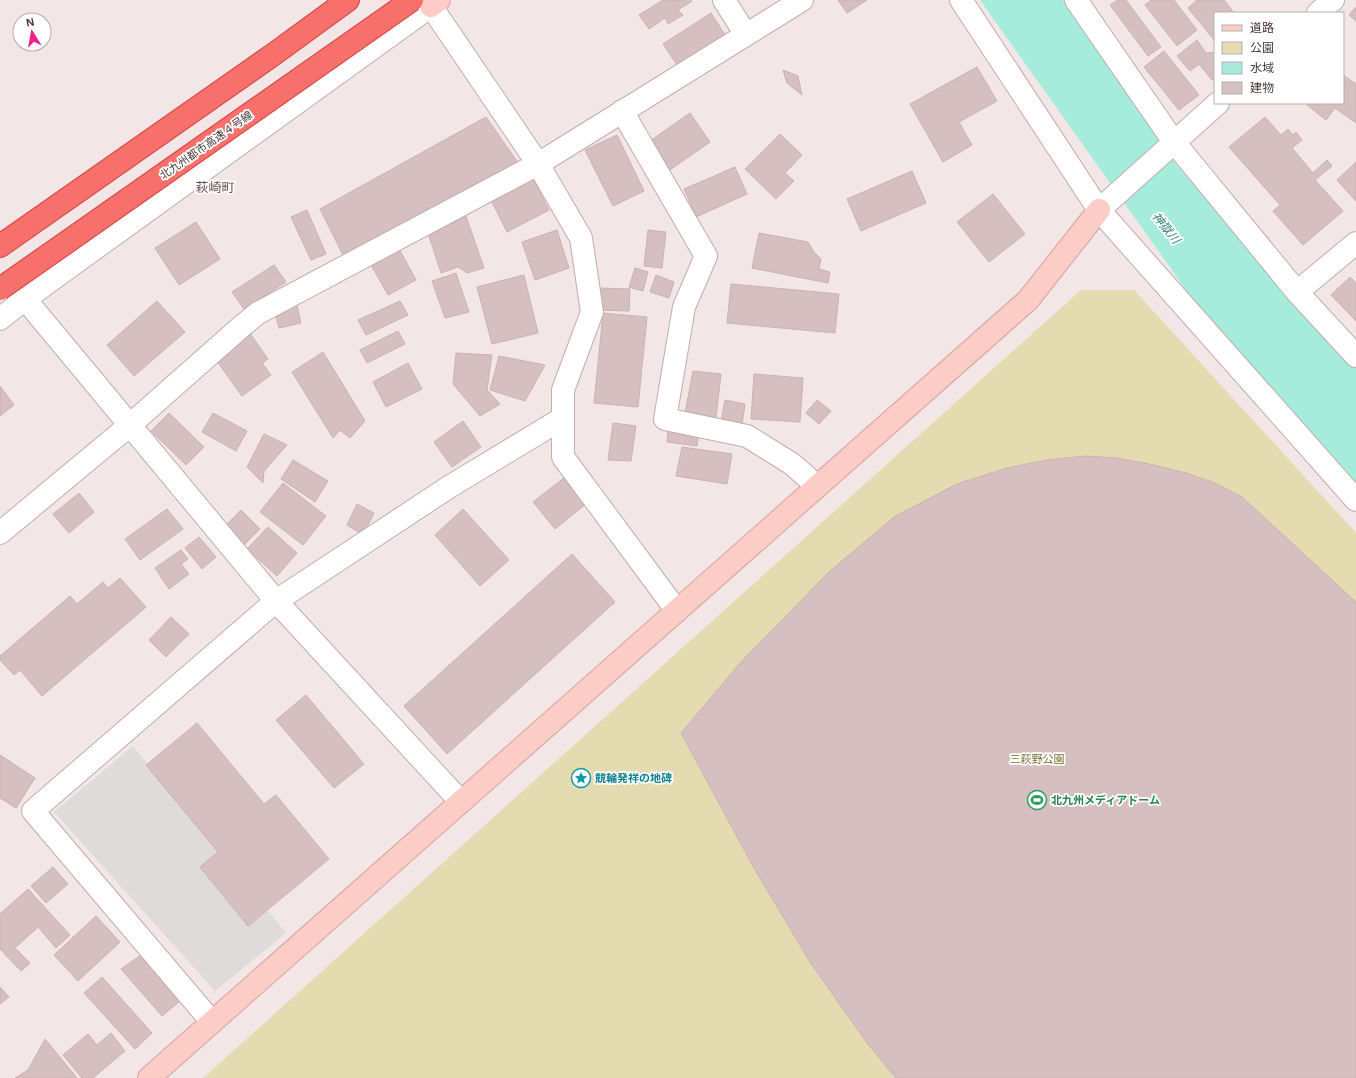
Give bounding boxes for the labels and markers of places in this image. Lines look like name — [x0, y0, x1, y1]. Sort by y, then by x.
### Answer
place icon: 競輪発祥の地碑 — [570, 767, 592, 789]
place label: 競輪発祥の地碑 — [595, 772, 672, 784]
sports icon: 北九州メディアドーム — [1026, 789, 1048, 811]
place label: 北九州メディアドーム — [1051, 794, 1160, 806]

